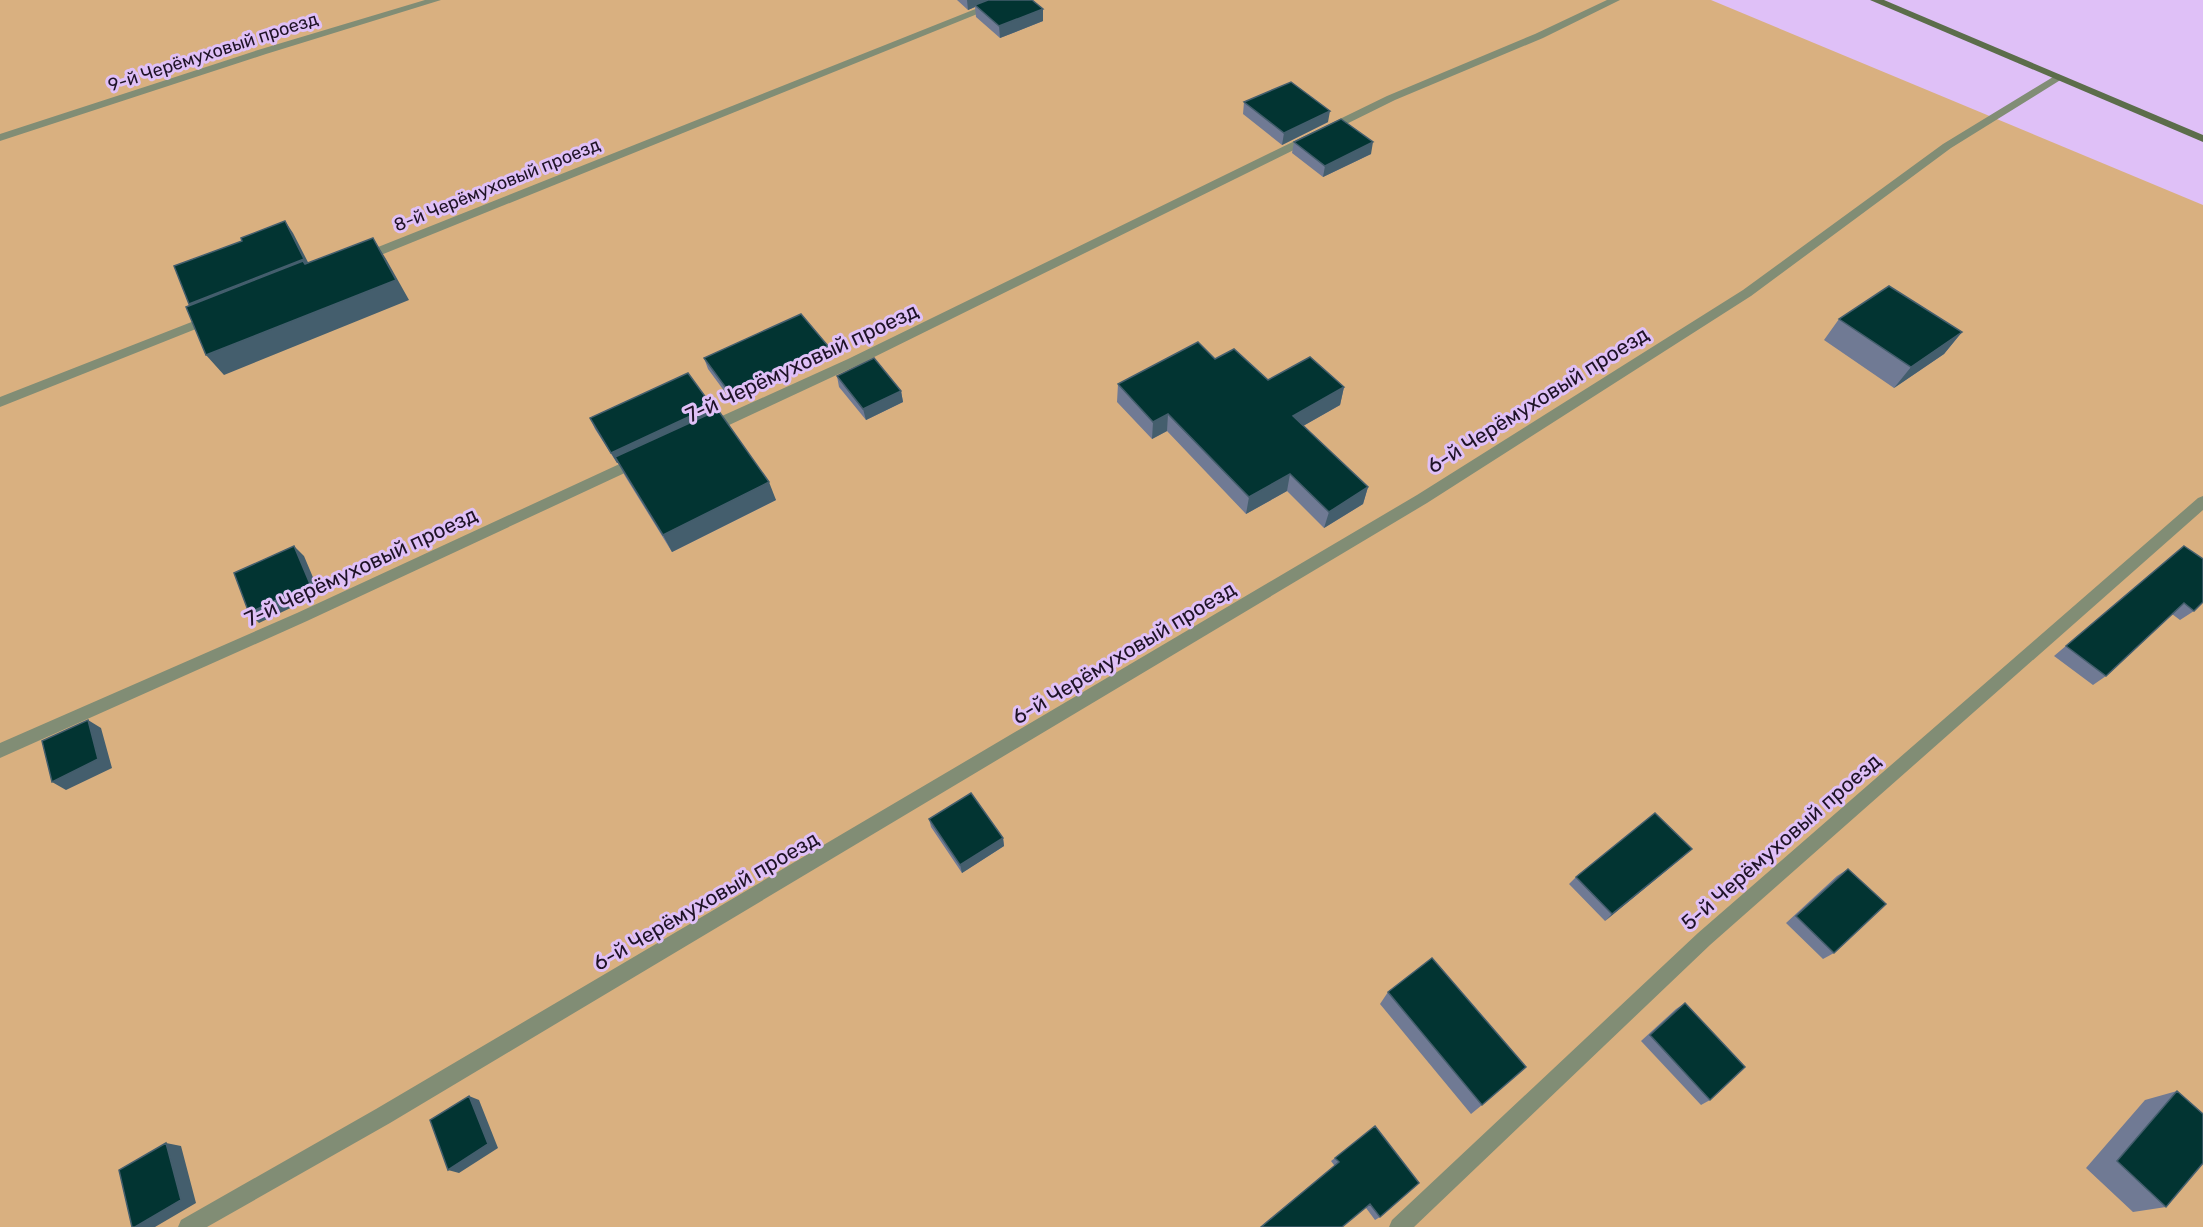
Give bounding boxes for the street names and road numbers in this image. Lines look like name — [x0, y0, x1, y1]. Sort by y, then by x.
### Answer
street label: 9-й Черёмуховый проезд — [105, 8, 321, 96]
street label: 8-й Черёмуховый проезд — [391, 133, 603, 236]
street label: 7-й Черёмуховый проезд — [681, 298, 922, 428]
street label: 6-й Черёмуховый проезд — [1422, 321, 1653, 478]
street label: 7-й Черёмуховый проезд — [240, 502, 481, 632]
street label: 6-й Черёмуховый проезд — [1007, 576, 1240, 729]
street label: 5-й Черёмуховый проезд — [1676, 748, 1886, 935]
street label: 6-й Черёмуховый проезд — [588, 826, 823, 976]

